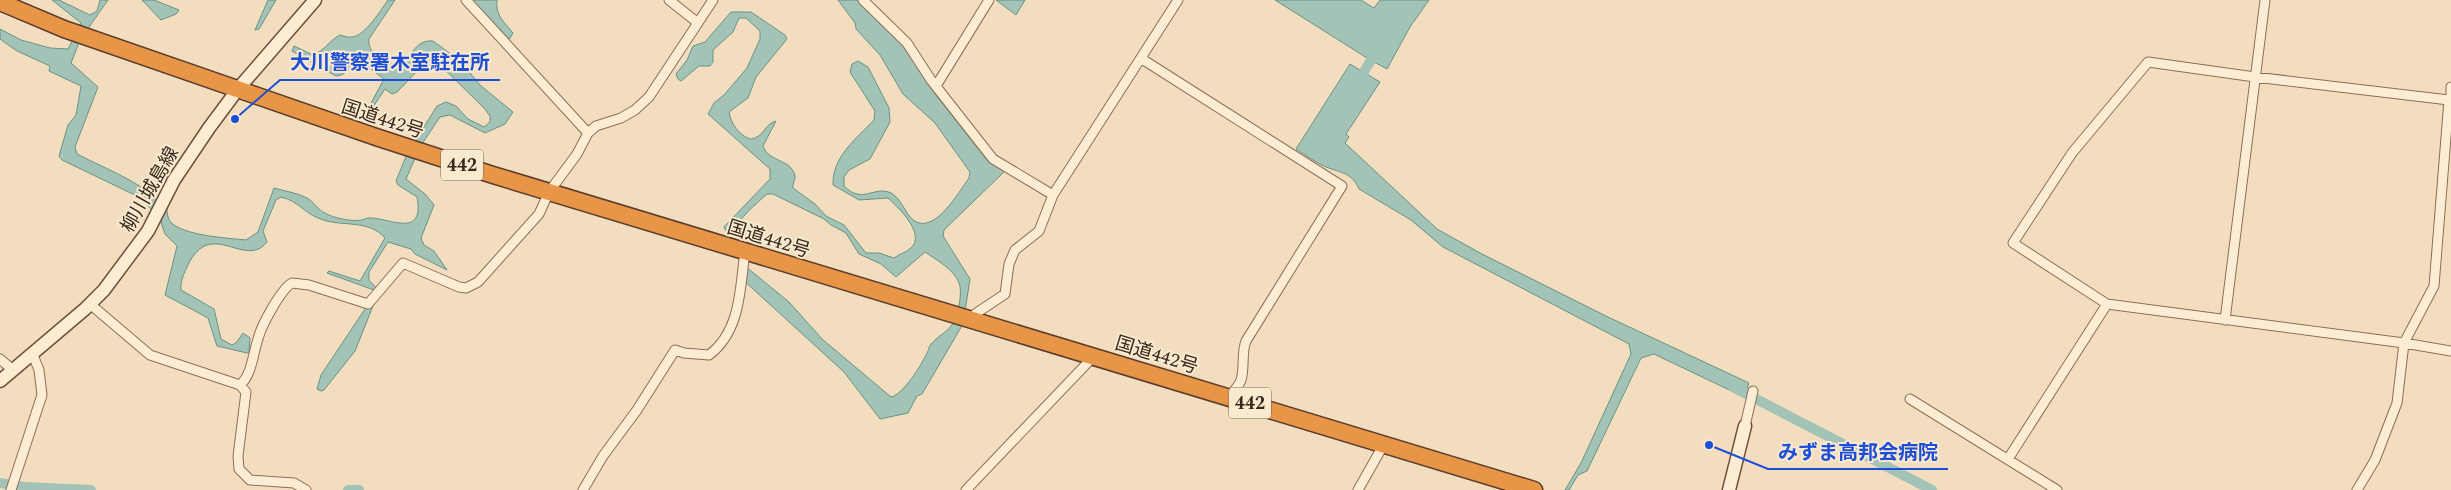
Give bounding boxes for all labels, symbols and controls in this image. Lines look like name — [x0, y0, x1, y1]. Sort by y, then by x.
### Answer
callout: 大川警察署木室駐在所 — [280, 45, 500, 80]
text: 大川警察署木室駐在所 — [290, 48, 490, 78]
street label: 国道442号 — [337, 92, 428, 146]
street label: 柳川城島線 — [114, 141, 187, 238]
road number: 442 — [441, 150, 483, 180]
street label: 国道442号 — [723, 213, 814, 266]
street label: 国道442号 — [1111, 329, 1202, 382]
road number: 442 — [1229, 388, 1271, 418]
callout: みずま高邦会病院 — [1768, 434, 1948, 469]
text: みずま高邦会病院 — [1778, 438, 1938, 468]

